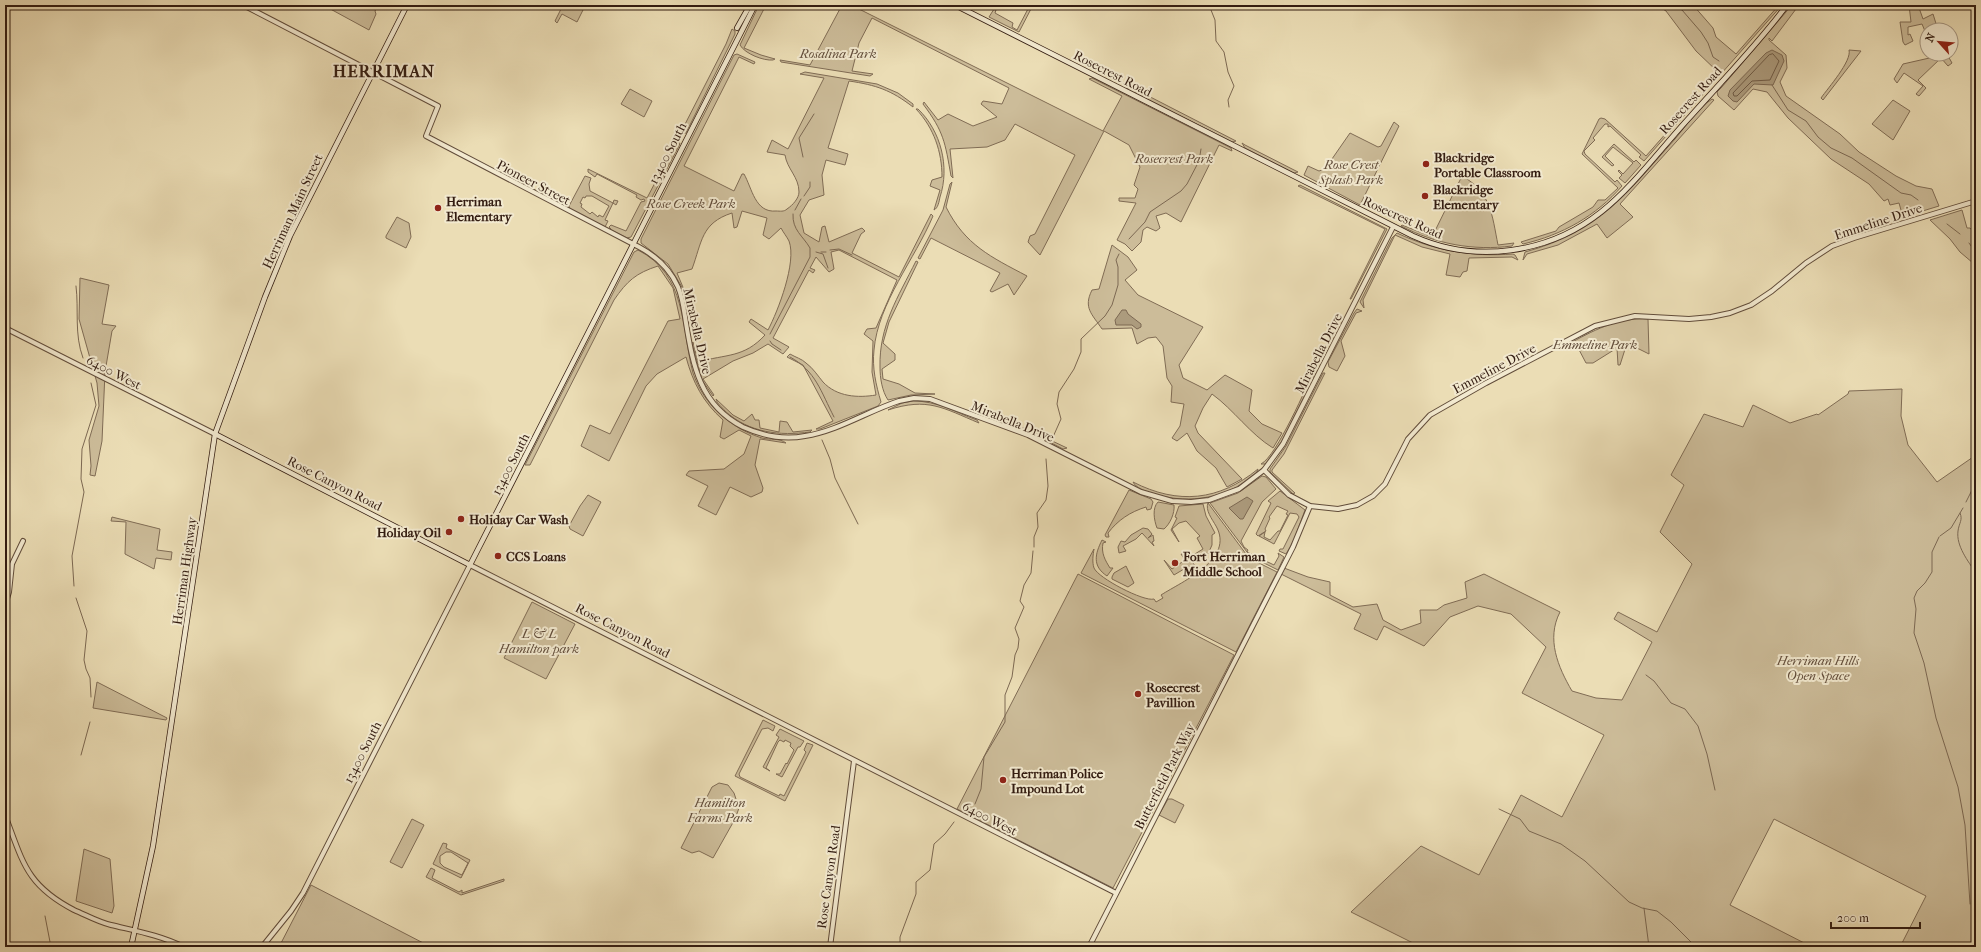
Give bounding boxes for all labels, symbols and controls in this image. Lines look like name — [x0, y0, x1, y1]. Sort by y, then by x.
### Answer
north arrow — [1919, 22, 1959, 62]
text: N — [1923, 30, 1939, 44]
park label: Rosalina Park — [798, 46, 877, 61]
street label: Rosecrest Road — [1071, 47, 1155, 100]
district label: HERRIMAN — [333, 61, 435, 81]
street label: Rosecrest Road — [1656, 63, 1725, 137]
street label: 13400 South — [646, 119, 690, 187]
place label: Blackridge Portable Classroom — [1434, 150, 1541, 180]
street label: Herriman Main Street — [259, 151, 326, 271]
park label: Rosecrest Park — [1134, 151, 1213, 166]
street label: Pioneer Street — [494, 157, 573, 208]
park label: Rose Crest Splash Park — [1318, 157, 1383, 187]
marker: Blackridge Portable Classroom — [1421, 159, 1431, 169]
place label: Blackridge Elementary — [1433, 182, 1500, 213]
marker: Blackridge Elementary — [1420, 191, 1430, 201]
street label: Rosecrest Road — [1361, 193, 1446, 242]
place label: Herriman Elementary — [446, 194, 513, 225]
park label: Rose Creek Park — [645, 196, 736, 211]
street label: Emmeline Drive — [1832, 200, 1925, 243]
marker: Herriman Elementary — [433, 203, 443, 213]
street label: Mirabella Drive — [680, 286, 715, 376]
street label: Mirabella Drive — [1292, 310, 1345, 396]
park label: Emmeline Park — [1552, 337, 1638, 352]
street label: Emmeline Drive — [1450, 340, 1539, 397]
street label: 6400 West — [84, 352, 144, 393]
street label: Mirabella Drive — [969, 398, 1057, 445]
street label: 13400 South — [489, 430, 533, 498]
street label: Rose Canyon Road — [285, 453, 385, 514]
place label: Holiday Car Wash — [469, 512, 569, 528]
marker: Holiday Car Wash — [456, 514, 466, 524]
street label: Herriman Highway — [169, 515, 200, 626]
place label: Holiday Oil — [377, 525, 441, 541]
marker: Holiday Oil — [444, 527, 454, 537]
place label: CCS Loans — [506, 549, 566, 564]
place label: Fort Herriman Middle School — [1182, 549, 1266, 579]
marker: CCS Loans — [493, 551, 503, 561]
marker: Fort Herriman Middle School — [1170, 558, 1180, 568]
street label: Rose Canyon Road — [573, 600, 673, 661]
park label: L & L Hamilton park — [498, 626, 579, 656]
park label: Herriman Hills Open Space — [1776, 653, 1860, 683]
place label: Rosecrest Pavillion — [1146, 680, 1200, 710]
marker: Rosecrest Pavillion — [1133, 689, 1143, 699]
street label: 13400 South — [341, 718, 385, 786]
street label: Butterfield Park Way — [1131, 720, 1198, 832]
place label: Herriman Police Impound Lot — [1011, 766, 1104, 797]
marker: Herriman Police Impound Lot — [998, 775, 1008, 785]
park label: Hamilton Farms Park — [686, 795, 753, 825]
street label: 6400 West — [960, 798, 1020, 839]
street label: Rose Canyon Road — [814, 824, 843, 930]
scale bar — [1831, 904, 1920, 930]
text: 200 m — [1837, 911, 1869, 925]

